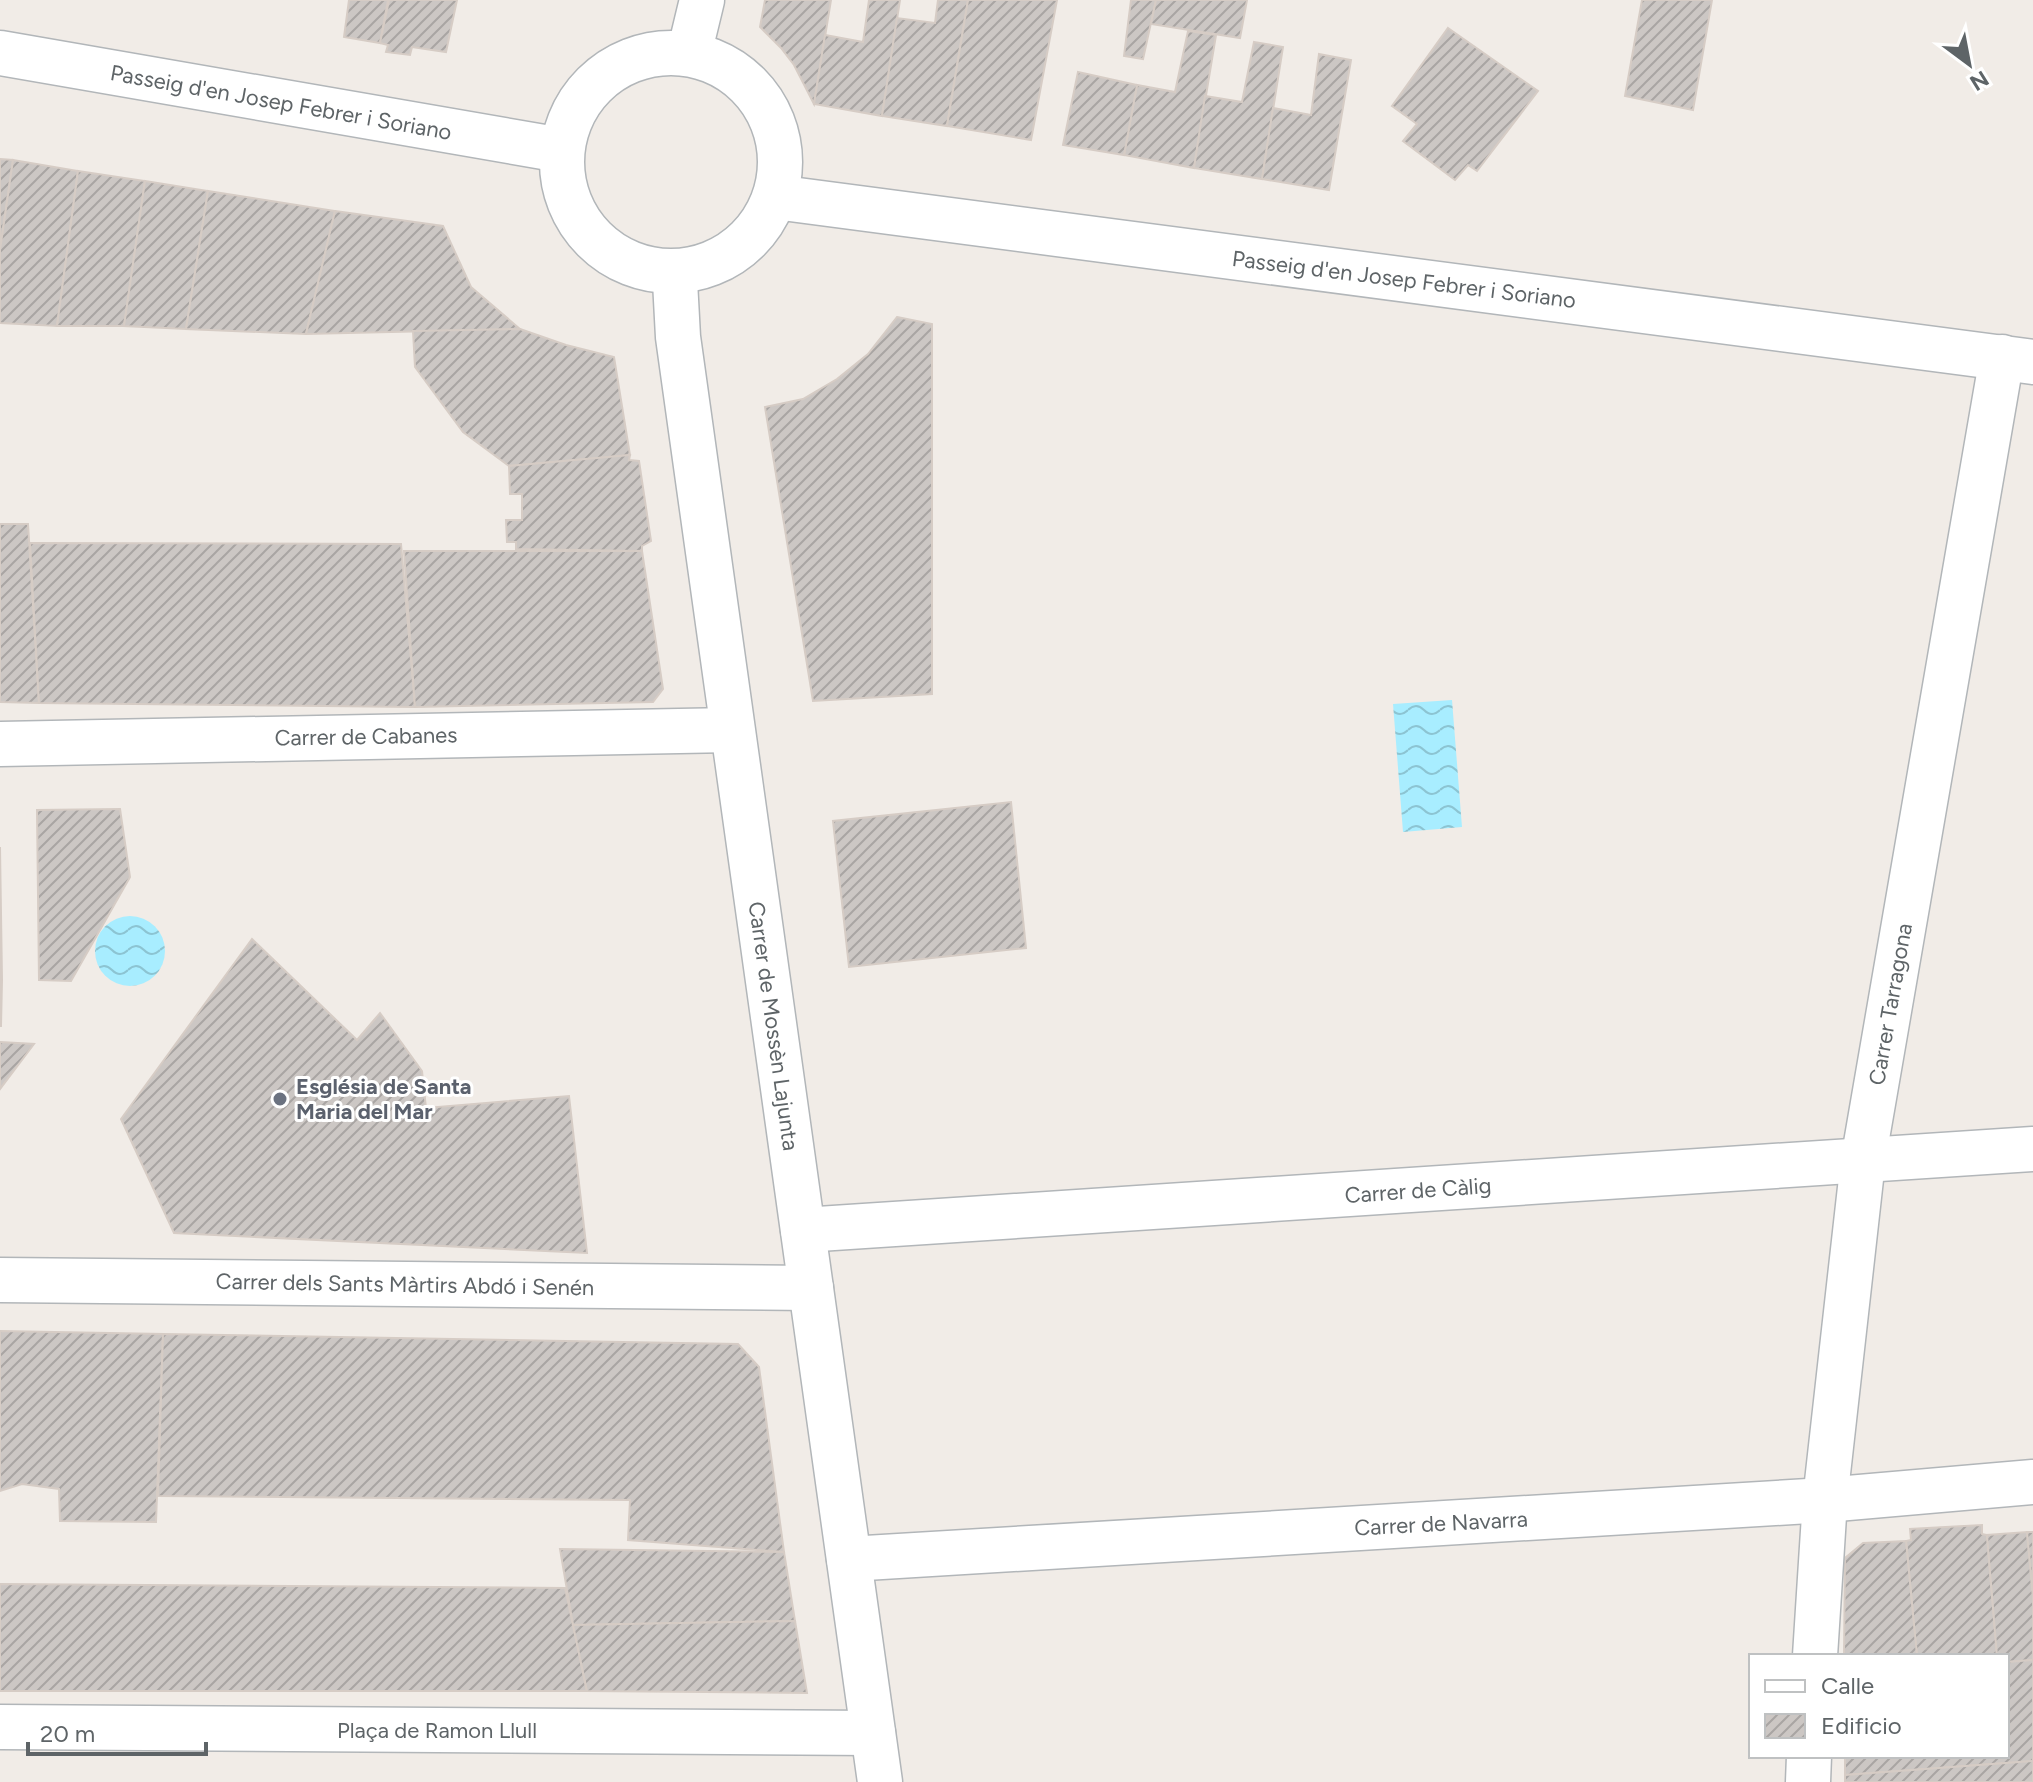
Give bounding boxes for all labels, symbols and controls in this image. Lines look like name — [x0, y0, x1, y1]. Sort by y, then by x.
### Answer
north arrow — [1929, 24, 2009, 104]
street label: Passeig d'en Josep Febrer i Soriano — [108, 59, 454, 146]
text: N — [1965, 65, 1994, 96]
street label: Passeig d'en Josep Febrer i Soriano — [1231, 245, 1577, 314]
street label: Carrer de Cabanes — [274, 721, 458, 752]
street label: Carrer de Mossèn Lajunta — [743, 900, 804, 1152]
street label: Carrer Tarragona — [1863, 921, 1918, 1087]
place label: Església de Santa Maria del Mar — [296, 1073, 472, 1125]
marker: Església de Santa Maria del Mar — [271, 1090, 289, 1108]
street label: Carrer de Càlig — [1344, 1172, 1492, 1209]
street label: Carrer dels Sants Màrtirs Abdó i Senén — [215, 1268, 594, 1301]
street label: Carrer de Navarra — [1354, 1505, 1528, 1542]
legend — [1749, 1654, 2009, 1758]
text: Calle — [1821, 1671, 1874, 1700]
scale bar — [28, 1706, 206, 1756]
text: Edificio — [1821, 1711, 1902, 1740]
street label: Plaça de Ramon Llull — [337, 1717, 537, 1744]
text: 20 m — [40, 1719, 95, 1748]

